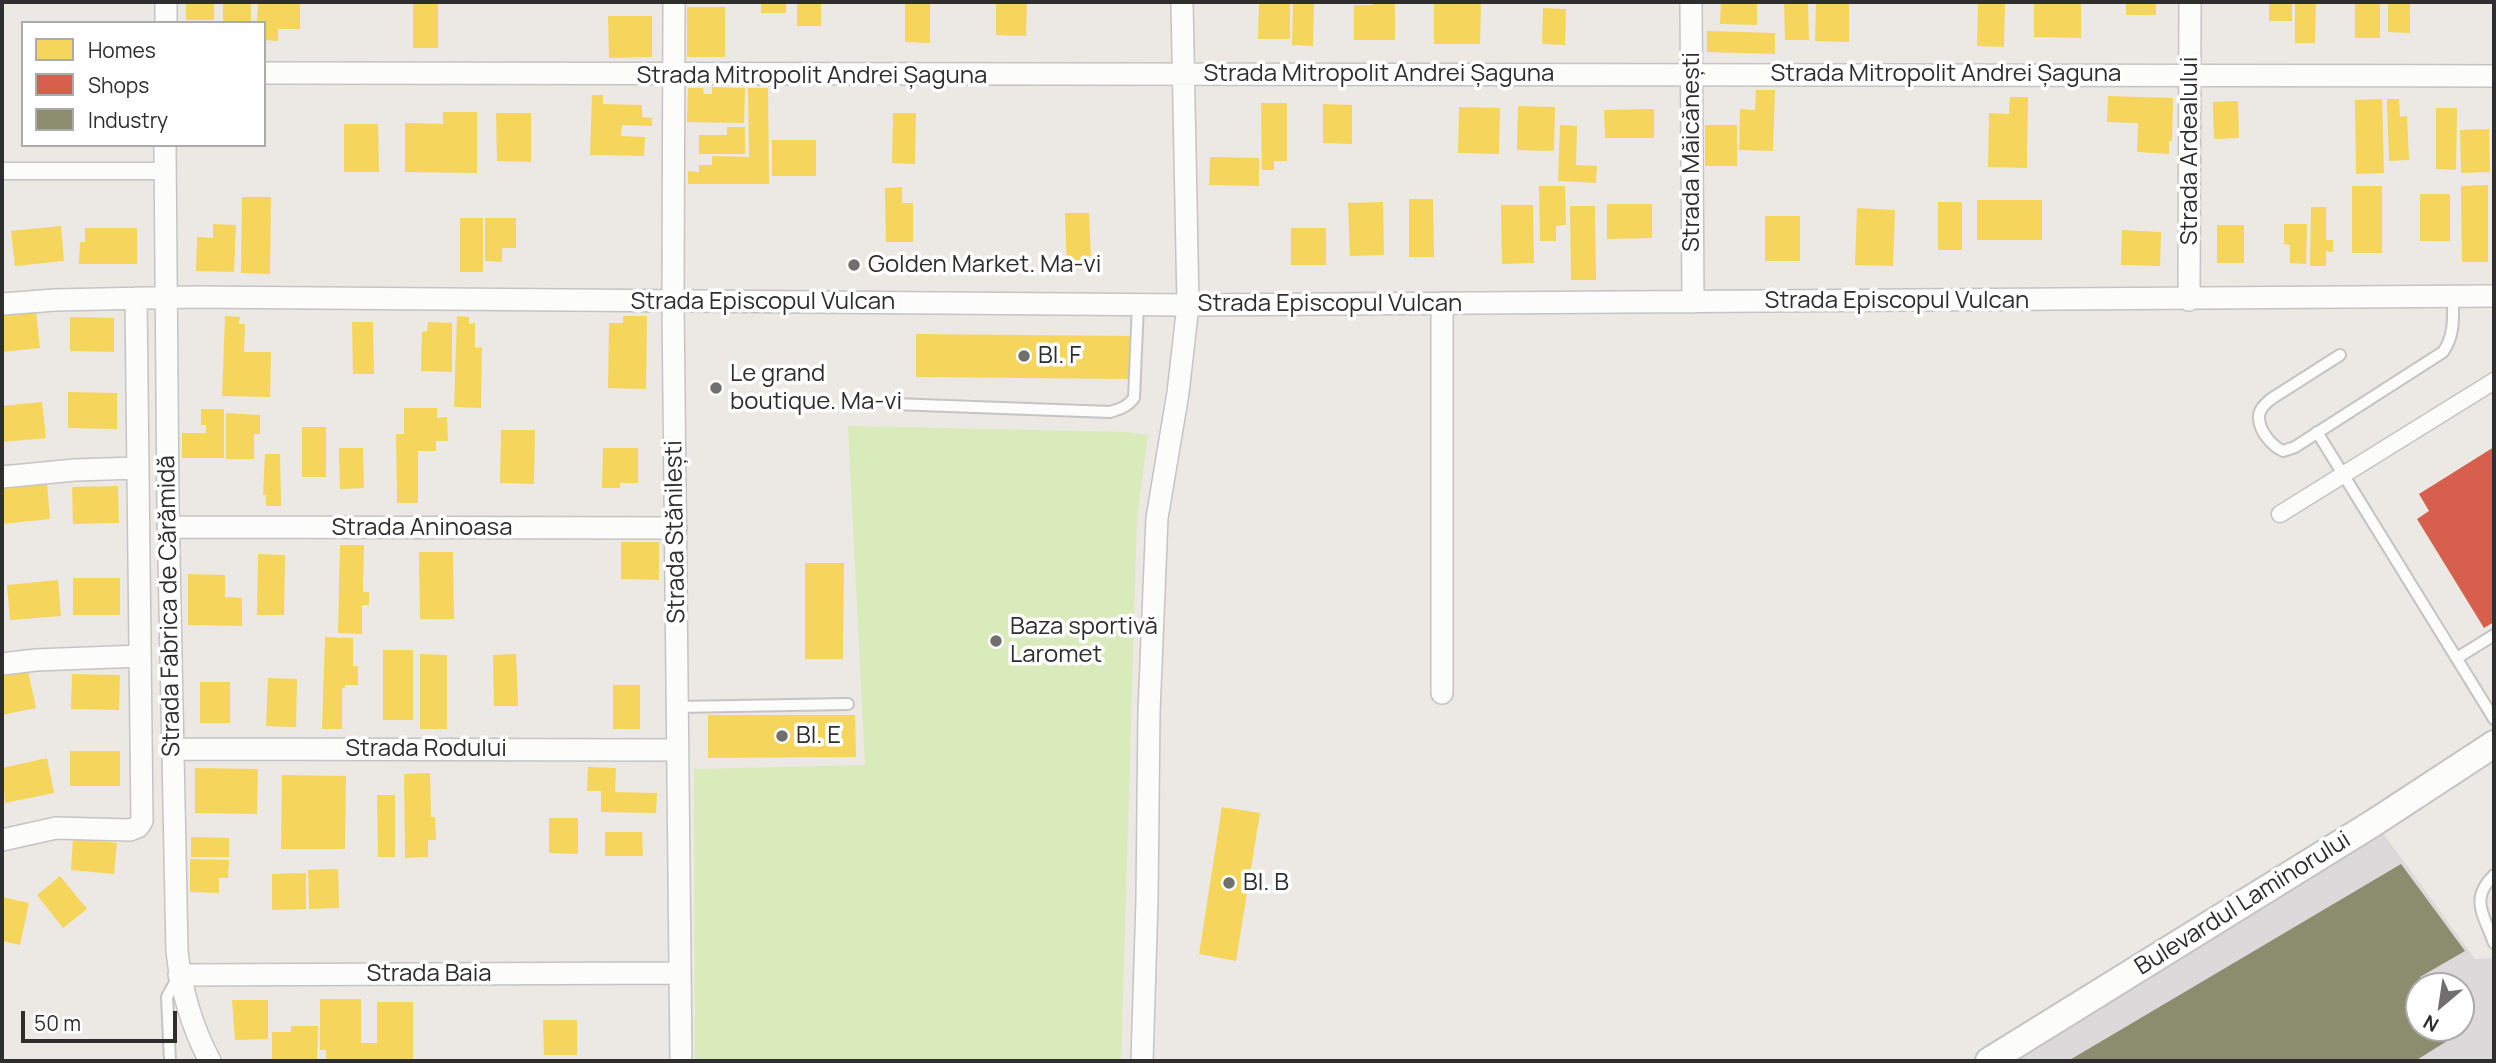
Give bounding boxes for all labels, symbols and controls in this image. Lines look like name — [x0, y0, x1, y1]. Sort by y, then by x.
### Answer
legend — [21, 21, 266, 147]
text: Homes — [88, 36, 156, 64]
street label: Strada Măicănești — [1678, 52, 1706, 252]
street label: Strada Ardealului — [2176, 57, 2204, 245]
street label: Strada Mitropolit Andrei Șaguna — [1204, 60, 1554, 88]
street label: Strada Mitropolit Andrei Șaguna — [1771, 60, 2121, 88]
street label: Strada Mitropolit Andrei Șaguna — [637, 62, 987, 90]
text: Shops — [88, 71, 149, 99]
text: Industry — [88, 106, 168, 134]
place label: Golden Market. Ma-vi — [868, 251, 1101, 279]
marker: Golden Market. Ma-vi — [846, 257, 862, 273]
street label: Strada Episcopul Vulcan — [1765, 287, 2029, 315]
street label: Strada Episcopul Vulcan — [631, 288, 895, 316]
street label: Strada Episcopul Vulcan — [1198, 290, 1462, 318]
place label: Bl. F — [1038, 342, 1081, 370]
marker: Bl. F — [1016, 348, 1032, 364]
place label: Le grand boutique. Ma-vi — [730, 360, 902, 416]
marker: Le grand boutique. Ma-vi — [708, 380, 724, 396]
street label: Strada Stănilești — [660, 440, 692, 624]
street label: Strada Fabrica de Cărămidă — [153, 455, 187, 757]
street label: Strada Aninoasa — [332, 514, 512, 542]
place label: Baza sportivă Laromet — [1010, 613, 1158, 669]
marker: Baza sportivă Laromet — [988, 633, 1004, 649]
place label: Bl. E — [796, 722, 841, 750]
marker: Bl. E — [774, 728, 790, 744]
street label: Strada Rodului — [345, 735, 507, 763]
street label: Bulevardul Laminorului — [2130, 826, 2356, 982]
place label: Bl. B — [1243, 869, 1289, 897]
marker: Bl. B — [1221, 875, 1237, 891]
street label: Strada Baia — [366, 960, 492, 988]
north arrow — [2405, 972, 2475, 1042]
scale bar — [24, 996, 180, 1040]
text: 50 m — [34, 1009, 81, 1037]
text: N — [2419, 1009, 2443, 1038]

